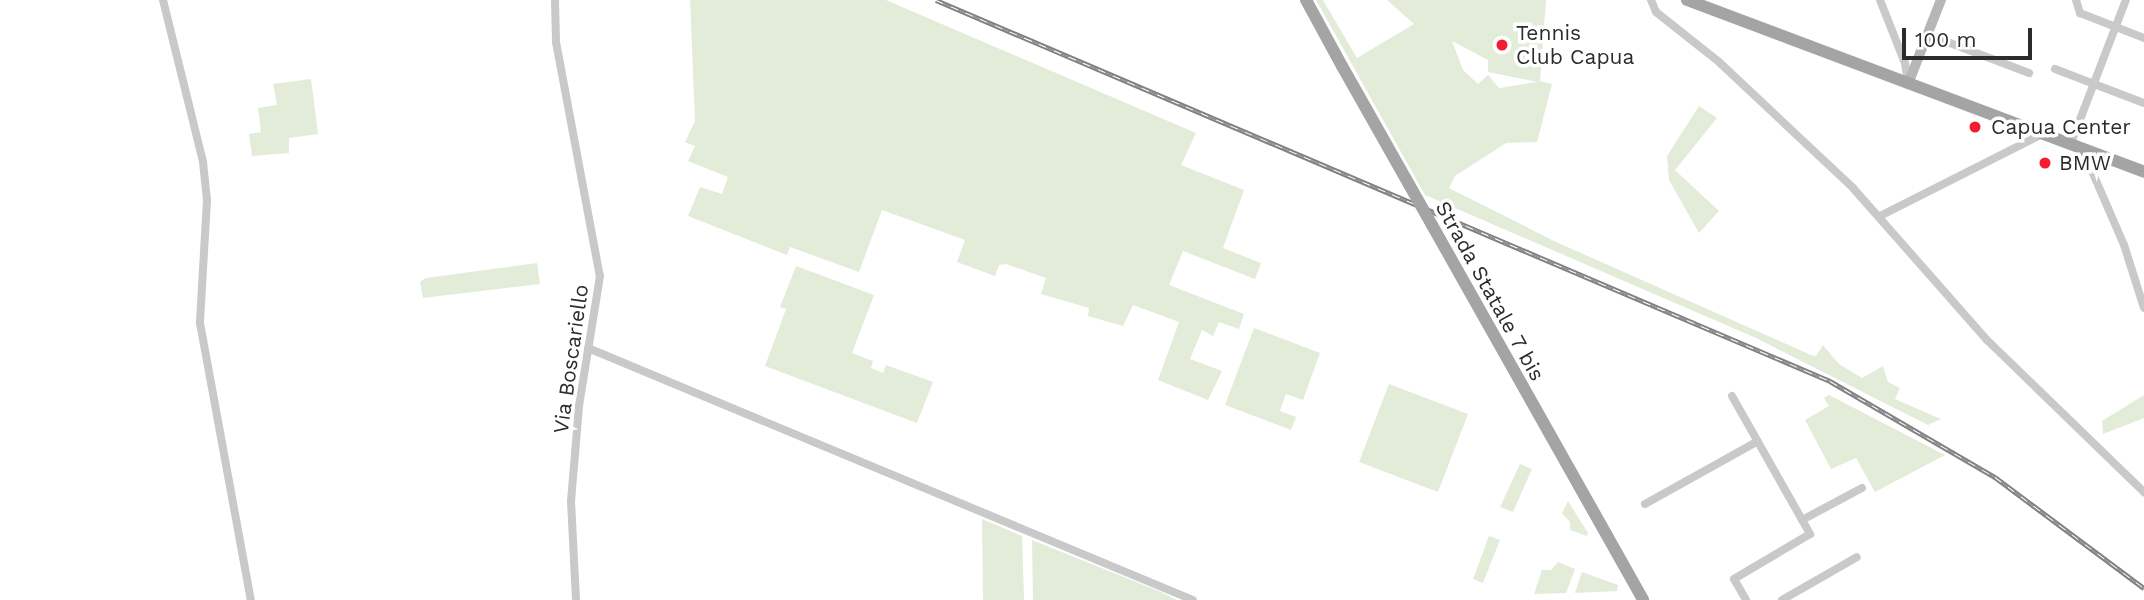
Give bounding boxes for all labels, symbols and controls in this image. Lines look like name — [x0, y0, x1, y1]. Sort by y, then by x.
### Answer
scale bar — [1906, 14, 2036, 58]
place label: Tennis Club Capua — [1516, 20, 1634, 70]
text: 100 m — [1915, 27, 1977, 52]
marker: Tennis Club Capua — [1494, 37, 1510, 53]
place label: Capua Center — [1991, 114, 2131, 140]
marker: Capua Center — [1965, 117, 1985, 137]
place label: BMW — [2059, 150, 2111, 176]
marker: BMW — [2037, 155, 2053, 171]
street label: Strada Statale 7 bis — [1430, 196, 1550, 386]
street label: Via Boscariello — [548, 282, 594, 436]

